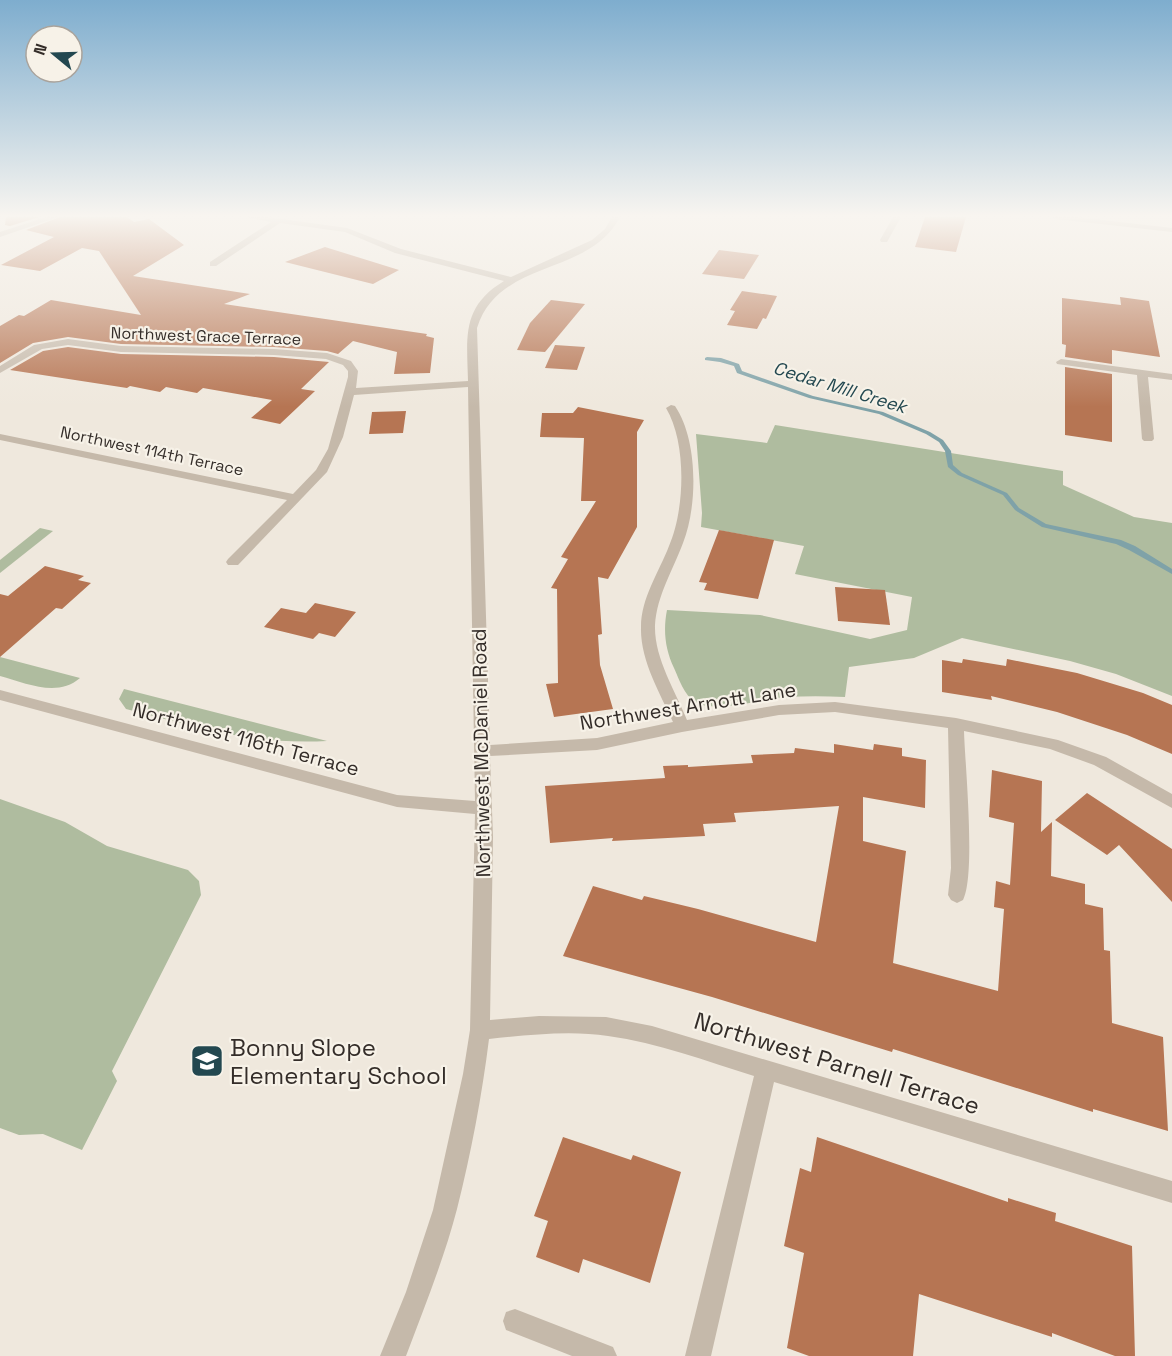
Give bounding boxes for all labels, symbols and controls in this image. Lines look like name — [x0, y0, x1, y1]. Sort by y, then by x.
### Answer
north arrow — [24, 24, 84, 84]
text: N — [29, 41, 52, 58]
street label: Northwest Grace Terrace — [110, 322, 302, 350]
water label: Cedar Mill Creek — [771, 356, 912, 419]
street label: Northwest 114th Terrace — [58, 421, 246, 481]
street label: Northwest McDaniel Road — [466, 628, 496, 878]
street label: Northwest Arnott Lane — [578, 676, 798, 736]
street label: Northwest 116th Terrace — [130, 696, 362, 782]
street label: Northwest Parnell Terrace — [690, 1005, 984, 1121]
place label: Bonny Slope Elementary School — [230, 1032, 447, 1091]
school or university icon: Bonny Slope Elementary School — [189, 1043, 225, 1079]

